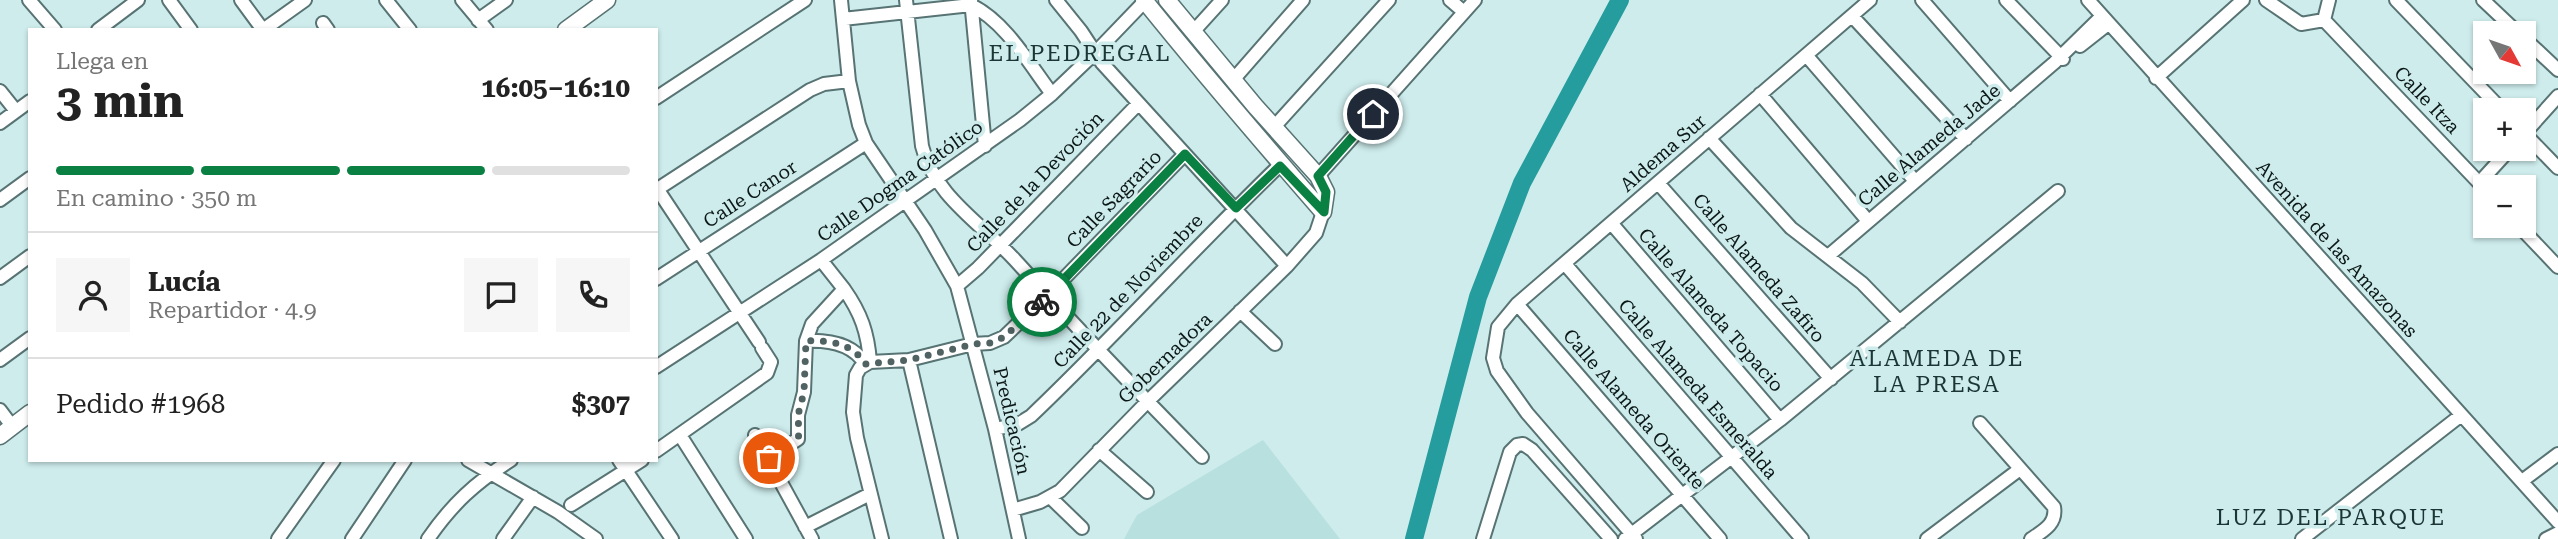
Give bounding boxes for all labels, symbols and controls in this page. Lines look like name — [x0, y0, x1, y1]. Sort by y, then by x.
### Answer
north arrow — [2473, 21, 2536, 84]
map controls — [2473, 21, 2536, 238]
district label: EL PEDREGAL — [989, 40, 1171, 67]
text: Llega en — [56, 48, 148, 75]
street label: Calle Itza — [2389, 62, 2465, 139]
text: 16:05–16:10 — [481, 73, 630, 103]
text: 3 min — [56, 74, 184, 128]
street label: Calle Alameda Jade — [1853, 79, 2005, 211]
pin — [1343, 84, 1403, 144]
icon: home — [1354, 95, 1392, 133]
button: + — [2473, 98, 2536, 161]
street label: Calle de la Devoción — [962, 107, 1108, 257]
street label: Aldema Sur — [1615, 109, 1711, 196]
street label: Calle Dogma Católico — [813, 115, 987, 247]
street label: Calle Sagrario — [1061, 145, 1167, 253]
street label: Calle Canor — [699, 155, 801, 233]
street label: Avenida de las Amazonas — [2252, 156, 2422, 342]
button: − — [2473, 175, 2536, 238]
text: En camino · 350 m — [56, 185, 257, 212]
street label: Calle Alameda Zafiro — [1688, 189, 1830, 347]
street label: Calle 22 de Noviembre — [1048, 209, 1208, 373]
street label: Calle Alameda Topacio — [1634, 223, 1788, 397]
button: person — [56, 258, 130, 332]
button: chat — [464, 258, 538, 332]
button: phone — [556, 258, 630, 332]
text: Lucía — [148, 267, 221, 297]
courier — [1007, 267, 1077, 337]
icon: bike — [1023, 283, 1061, 321]
street label: Calle Alameda Esmeralda — [1613, 294, 1783, 484]
text: Repartidor · 4.9 — [148, 297, 317, 324]
street label: Gobernadora — [1113, 307, 1217, 408]
street label: Calle Alameda Oriente — [1558, 324, 1710, 494]
district label: ALAMEDA DE LA PRESA — [1850, 345, 2024, 398]
street label: Predicación — [988, 365, 1036, 477]
text: Pedido #1968 — [56, 389, 225, 419]
text: $307 — [572, 389, 630, 419]
pin — [739, 428, 799, 488]
icon: bag — [750, 439, 788, 477]
district label: LUZ DEL PARQUE — [2216, 504, 2446, 531]

